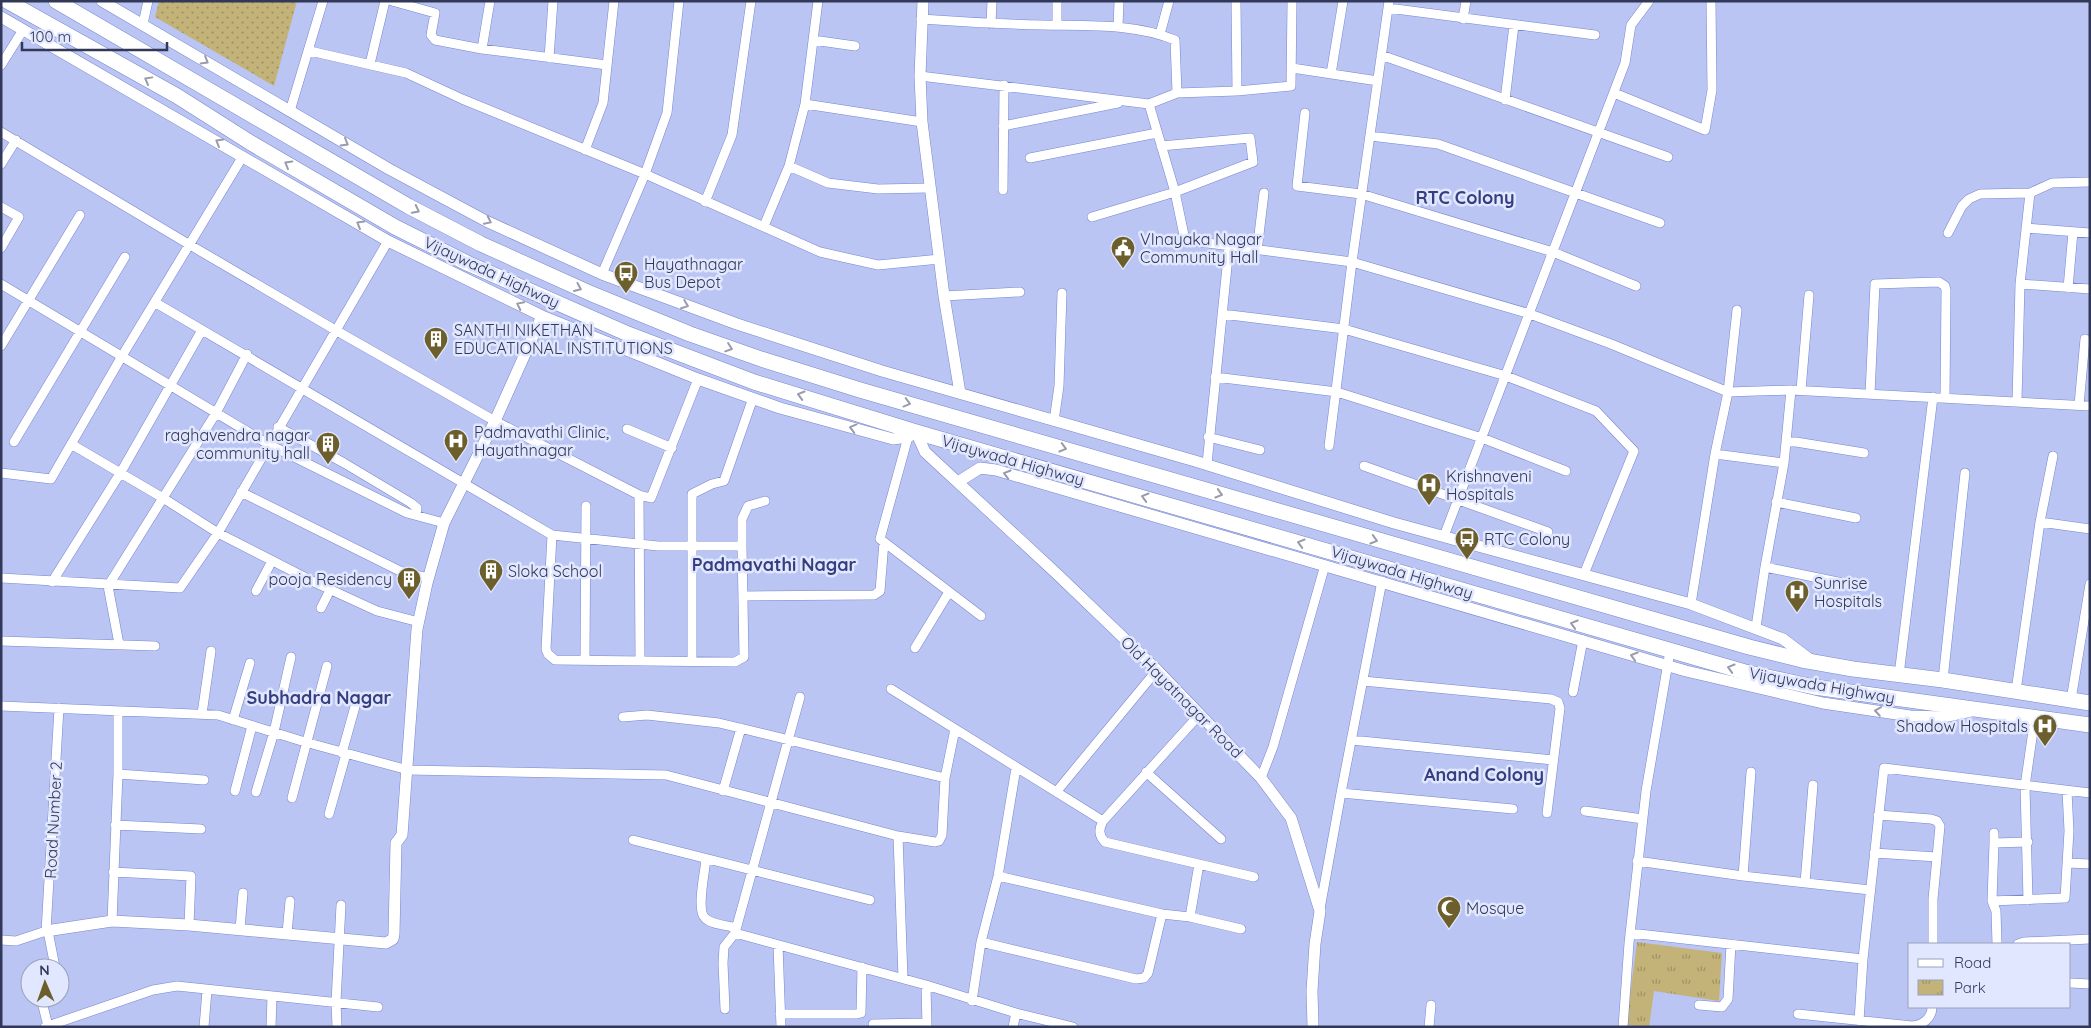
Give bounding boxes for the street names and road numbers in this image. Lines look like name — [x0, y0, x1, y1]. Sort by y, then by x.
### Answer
street label: Vijaywada Highway — [421, 232, 563, 312]
street label: Vijaywada Highway — [939, 430, 1087, 490]
street label: Vijaywada Highway — [1328, 541, 1476, 603]
street label: Old Hayatnagar Road — [1117, 632, 1247, 762]
street label: Vijaywada Highway — [1748, 662, 1896, 708]
street label: Road Number 2 — [40, 761, 66, 879]

